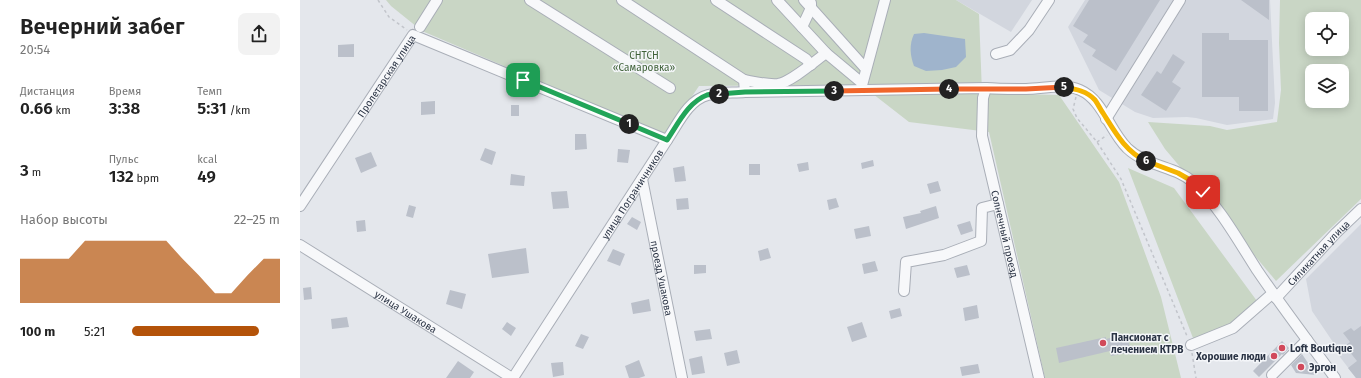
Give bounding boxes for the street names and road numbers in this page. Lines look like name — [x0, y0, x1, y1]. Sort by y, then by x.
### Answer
street label: Пролетарская улица — [355, 33, 418, 120]
street label: улица Пограничников — [599, 147, 666, 242]
street label: Солнечный проезд — [988, 189, 1020, 279]
street label: Силикатная улица — [1285, 218, 1353, 289]
street label: проезд Ушакова — [647, 240, 674, 317]
street label: улица Ушакова — [372, 288, 439, 336]

